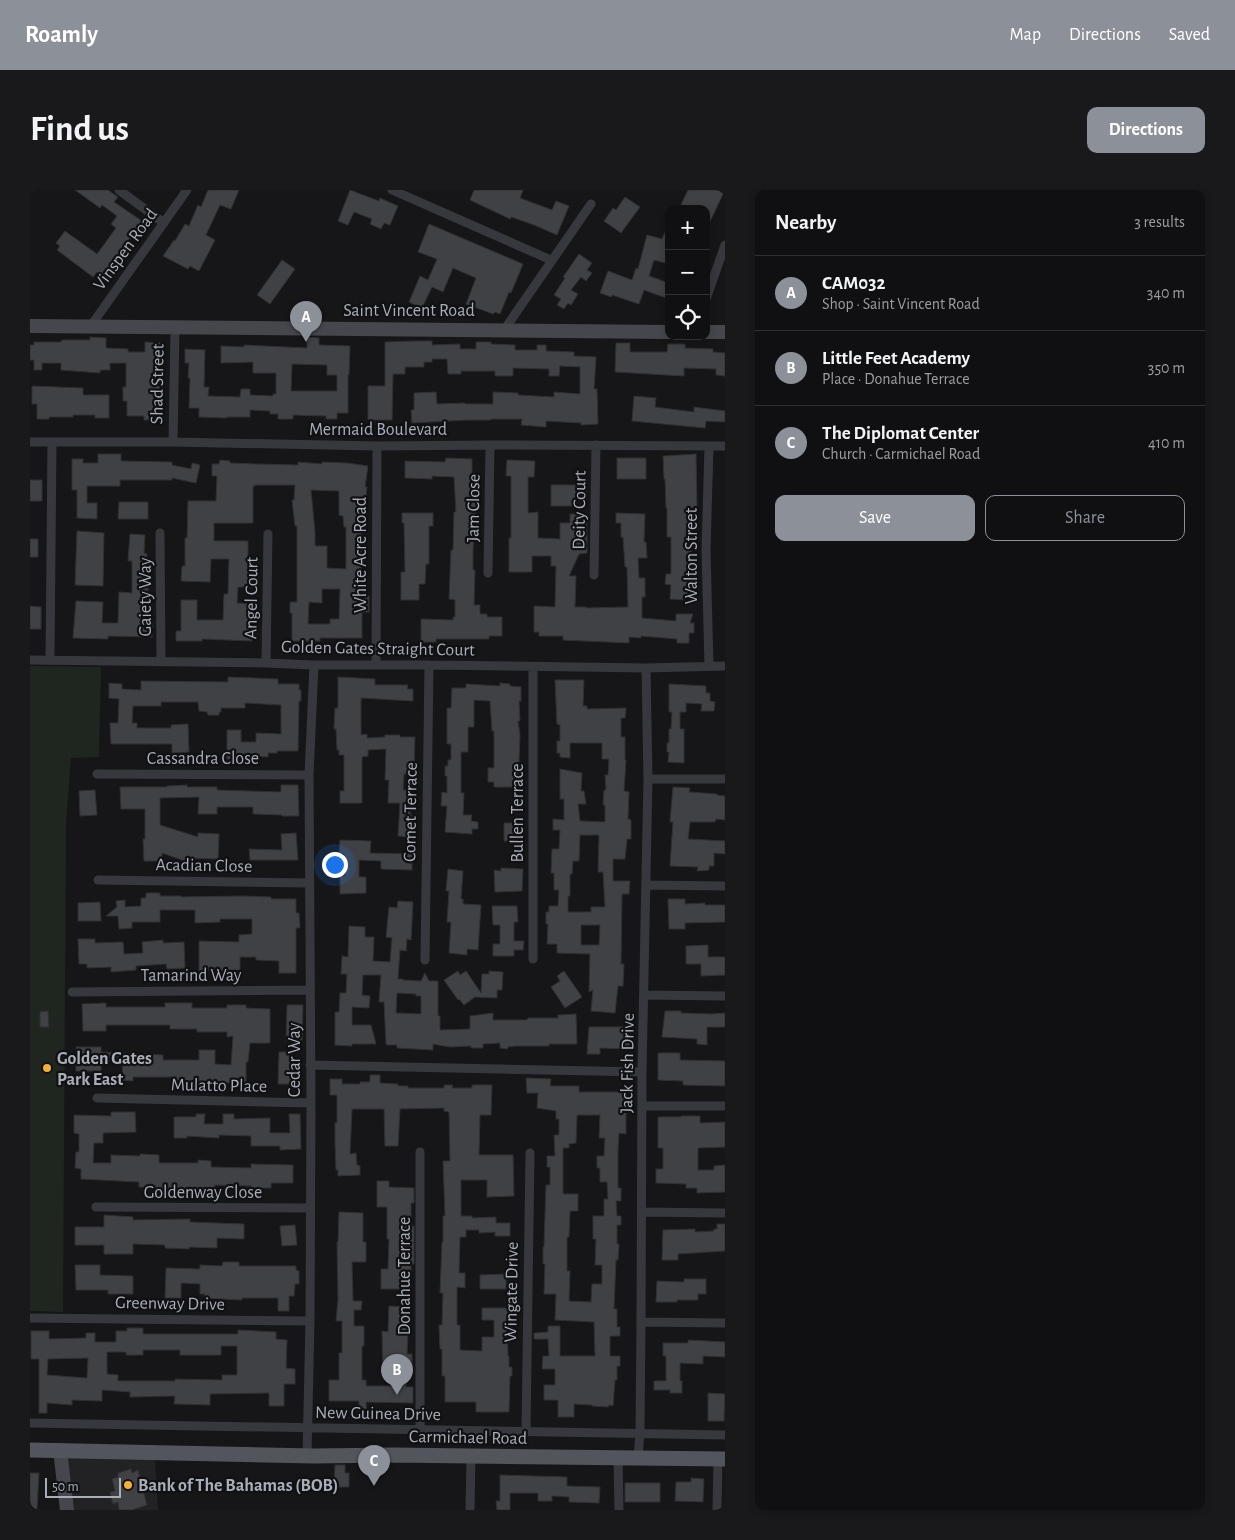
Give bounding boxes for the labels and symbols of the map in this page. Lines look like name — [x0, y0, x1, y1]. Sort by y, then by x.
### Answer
street label: Vinspen Road — [90, 205, 161, 294]
pin: A — [290, 301, 322, 342]
street label: Saint Vincent Road — [343, 302, 475, 320]
street label: Shad Street — [148, 343, 168, 424]
street label: Mermaid Boulevard — [309, 421, 447, 439]
street label: Deity Court — [570, 470, 590, 550]
street label: Jam Close — [464, 474, 484, 542]
street label: White Acre Road — [352, 497, 370, 613]
street label: Walton Street — [683, 507, 701, 604]
street label: Angel Court — [242, 556, 262, 639]
street label: Gaiety Way — [137, 557, 155, 636]
street label: Golden Gates Straight Court — [281, 638, 475, 660]
street label: Cassandra Close — [147, 750, 259, 768]
street label: Comet Terrace — [401, 762, 421, 862]
street label: Bullen Terrace — [509, 763, 527, 863]
your location — [322, 852, 348, 878]
street label: Acadian Close — [155, 856, 253, 876]
street label: Tamarind Way — [141, 967, 242, 985]
street label: Jack Fish Drive — [618, 1013, 638, 1113]
street label: Cedar Way — [286, 1022, 304, 1097]
place label: Golden Gates Park East — [57, 1050, 152, 1089]
marker: Golden Gates Park East — [41, 1062, 53, 1074]
street label: Mulatto Place — [171, 1076, 267, 1096]
street label: Goldenway Close — [144, 1184, 262, 1202]
street label: Donahue Terrace — [396, 1217, 414, 1335]
street label: Wingate Drive — [502, 1241, 522, 1343]
street label: Greenway Drive — [115, 1294, 225, 1314]
pin: B — [381, 1354, 413, 1395]
street label: New Guinea Drive — [315, 1404, 441, 1424]
street label: Carmichael Road — [409, 1428, 527, 1448]
pin: C — [358, 1445, 390, 1486]
scale bar — [45, 1475, 121, 1498]
place label: Bank of The Bahamas (BOB) — [138, 1477, 338, 1495]
marker: Bank of The Bahamas (BOB) — [122, 1479, 134, 1491]

